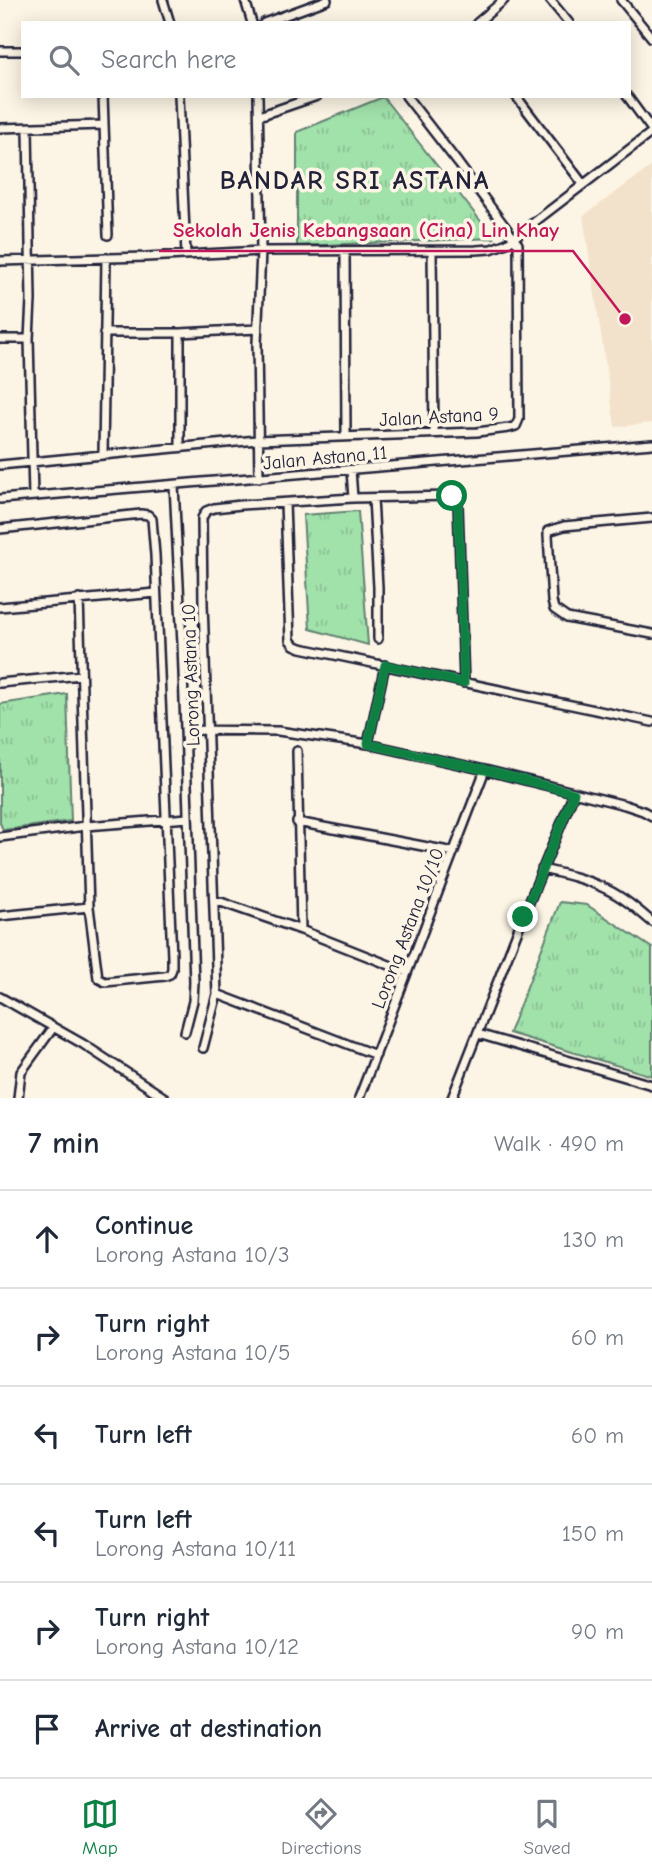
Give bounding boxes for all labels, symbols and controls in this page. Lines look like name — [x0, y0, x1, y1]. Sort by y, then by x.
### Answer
search box — [21, 21, 631, 98]
icon: search — [45, 41, 83, 79]
text: Search here — [101, 45, 236, 75]
district label: BANDAR SRI ASTANA — [220, 166, 490, 196]
callout: Sekolah Jenis Kebangsaan (Cina) Lin Khay — [159, 209, 573, 251]
text: Sekolah Jenis Kebangsaan (Cina) Lin Khay — [173, 218, 559, 242]
street label: Jalan Astana 9 — [379, 403, 499, 431]
street label: Jalan Astana 11 — [262, 442, 388, 474]
route start — [436, 480, 467, 511]
street label: Lorong Astana 10 — [178, 603, 204, 747]
street label: Lorong Astana 10/10 — [367, 845, 449, 1012]
route end — [507, 901, 538, 932]
text: 7 min — [28, 1126, 100, 1161]
text: Walk · 490 m — [494, 1130, 624, 1157]
text: Continue — [95, 1211, 193, 1241]
icon: ahead — [28, 1220, 66, 1258]
text: 130 m — [563, 1226, 624, 1253]
text: Lorong Astana 10/3 — [95, 1241, 290, 1268]
text: Turn right — [95, 1309, 209, 1339]
icon: right — [28, 1318, 66, 1356]
text: 60 m — [571, 1324, 624, 1351]
text: Lorong Astana 10/5 — [95, 1339, 290, 1366]
icon: left — [28, 1416, 66, 1454]
text: Turn left — [95, 1420, 192, 1450]
text: 60 m — [571, 1422, 624, 1449]
text: Turn left — [95, 1505, 192, 1535]
icon: left — [28, 1514, 66, 1552]
text: 150 m — [562, 1520, 624, 1547]
text: Lorong Astana 10/11 — [95, 1535, 296, 1562]
text: Turn right — [95, 1603, 209, 1633]
icon: right — [28, 1612, 66, 1650]
text: 90 m — [571, 1618, 624, 1645]
text: Lorong Astana 10/12 — [95, 1633, 299, 1660]
icon: arrive — [28, 1710, 66, 1748]
text: Arrive at destination — [95, 1714, 322, 1744]
tab: Map — [81, 1795, 119, 1859]
tab: Directions — [281, 1795, 361, 1859]
tab: Saved — [524, 1795, 571, 1859]

